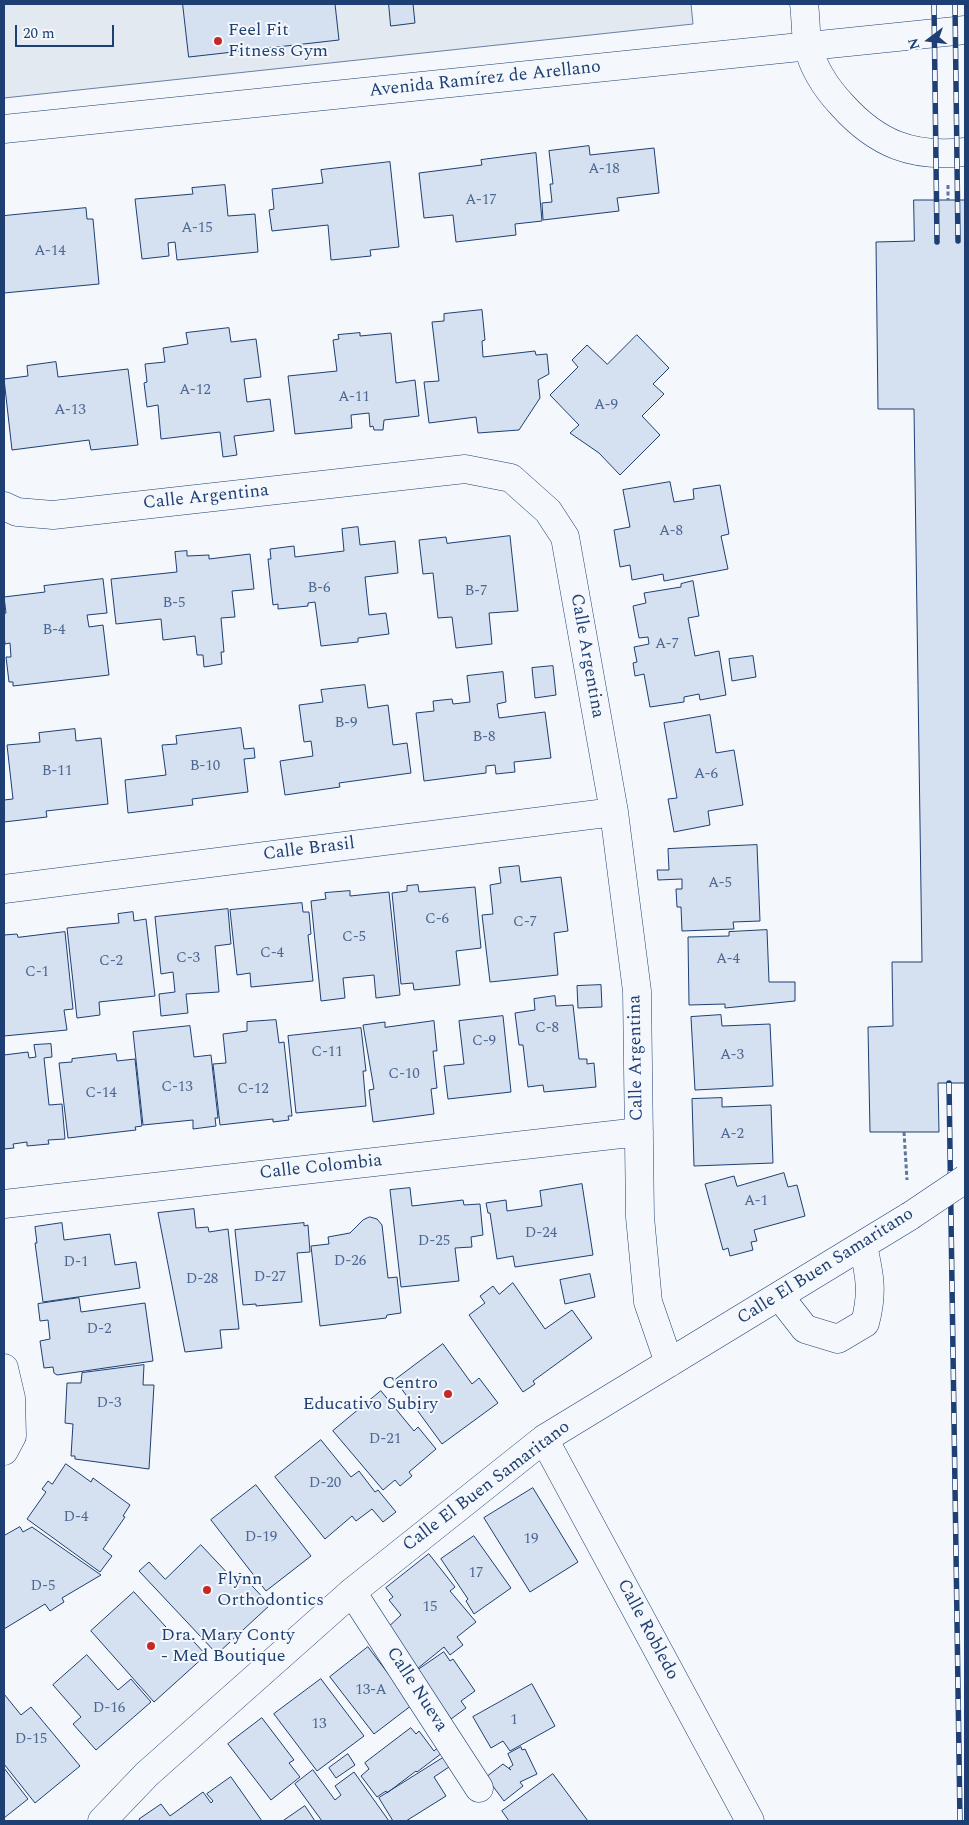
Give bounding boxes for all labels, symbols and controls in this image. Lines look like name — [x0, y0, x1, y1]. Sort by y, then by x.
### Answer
scale bar — [18, 15, 116, 47]
north arrow — [904, 15, 954, 65]
place label: Feel Fit Fitness Gym — [228, 20, 328, 62]
text: 20 m — [23, 22, 55, 45]
marker: Feel Fit Fitness Gym — [212, 35, 224, 47]
text: N — [902, 36, 926, 52]
street label: Avenida Ramírez de Arellano — [368, 57, 602, 103]
house number: A-18 — [588, 161, 620, 179]
house number: A-17 — [465, 192, 497, 210]
house number: A-15 — [181, 220, 213, 238]
house number: A-14 — [34, 243, 66, 261]
house number: A-12 — [179, 382, 211, 400]
house number: A-11 — [338, 389, 370, 407]
house number: A-9 — [594, 397, 618, 415]
house number: A-13 — [54, 402, 86, 420]
street label: Calle Argentina — [142, 481, 270, 515]
house number: A-8 — [659, 523, 683, 541]
house number: B-6 — [308, 580, 330, 598]
house number: B-7 — [465, 583, 487, 601]
street label: Calle Argentina — [564, 592, 608, 720]
house number: B-5 — [163, 595, 185, 613]
house number: B-4 — [43, 622, 65, 640]
house number: A-7 — [655, 636, 679, 654]
house number: B-9 — [335, 715, 357, 733]
house number: B-8 — [473, 729, 495, 747]
house number: B-10 — [190, 758, 220, 776]
house number: B-11 — [42, 763, 72, 781]
house number: A-6 — [694, 766, 718, 784]
street label: Calle Brasil — [262, 834, 356, 866]
house number: A-5 — [708, 875, 732, 893]
house number: C-6 — [425, 911, 449, 929]
house number: C-7 — [513, 914, 537, 932]
house number: C-5 — [342, 929, 366, 947]
house number: C-4 — [260, 945, 284, 963]
house number: C-3 — [176, 950, 200, 968]
house number: A-4 — [716, 951, 740, 969]
house number: C-2 — [99, 953, 123, 971]
house number: C-1 — [25, 964, 49, 982]
street label: Calle Argentina — [625, 995, 649, 1121]
house number: C-8 — [535, 1020, 559, 1038]
house number: C-9 — [472, 1033, 496, 1051]
house number: C-11 — [311, 1044, 343, 1062]
house number: A-3 — [720, 1047, 744, 1065]
house number: C-10 — [388, 1066, 420, 1084]
house number: C-13 — [161, 1079, 193, 1097]
house number: C-12 — [237, 1081, 269, 1099]
house number: C-14 — [85, 1085, 117, 1103]
house number: A-2 — [720, 1126, 744, 1144]
street label: Calle Colombia — [259, 1151, 383, 1185]
house number: A-1 — [744, 1193, 768, 1211]
street label: Calle El Buen Samaritano — [734, 1204, 918, 1330]
house number: D-24 — [525, 1225, 557, 1243]
house number: D-25 — [418, 1233, 450, 1251]
house number: D-26 — [334, 1253, 366, 1271]
house number: D-1 — [64, 1254, 88, 1272]
house number: D-27 — [254, 1269, 286, 1287]
house number: D-28 — [186, 1271, 218, 1289]
house number: D-2 — [87, 1321, 111, 1339]
place label: Centro Educativo Subiry — [303, 1373, 438, 1416]
marker: Centro Educativo Subiry — [442, 1388, 454, 1400]
house number: D-3 — [97, 1395, 121, 1413]
street label: Calle El Buen Samaritano — [399, 1417, 575, 1557]
house number: D-21 — [369, 1431, 401, 1449]
house number: D-20 — [309, 1475, 341, 1493]
house number: D-4 — [64, 1509, 88, 1527]
house number: D-19 — [245, 1529, 277, 1547]
house number: 19 — [524, 1531, 538, 1549]
house number: 17 — [469, 1565, 483, 1583]
place label: Flynn Orthodontics — [217, 1569, 324, 1612]
street label: Calle Robledo — [611, 1576, 683, 1684]
house number: D-5 — [31, 1578, 55, 1596]
marker: Flynn Orthodontics — [201, 1584, 213, 1596]
house number: 15 — [423, 1599, 437, 1617]
place label: Dra. Mary Conty - Med Boutique — [161, 1625, 295, 1668]
marker: Dra. Mary Conty - Med Boutique — [145, 1640, 157, 1652]
street label: Calle Nueva — [381, 1644, 451, 1736]
house number: 13-A — [355, 1682, 387, 1700]
house number: D-16 — [93, 1700, 125, 1718]
house number: 1 — [510, 1712, 518, 1730]
house number: 13 — [312, 1716, 326, 1734]
house number: D-15 — [15, 1731, 47, 1749]

